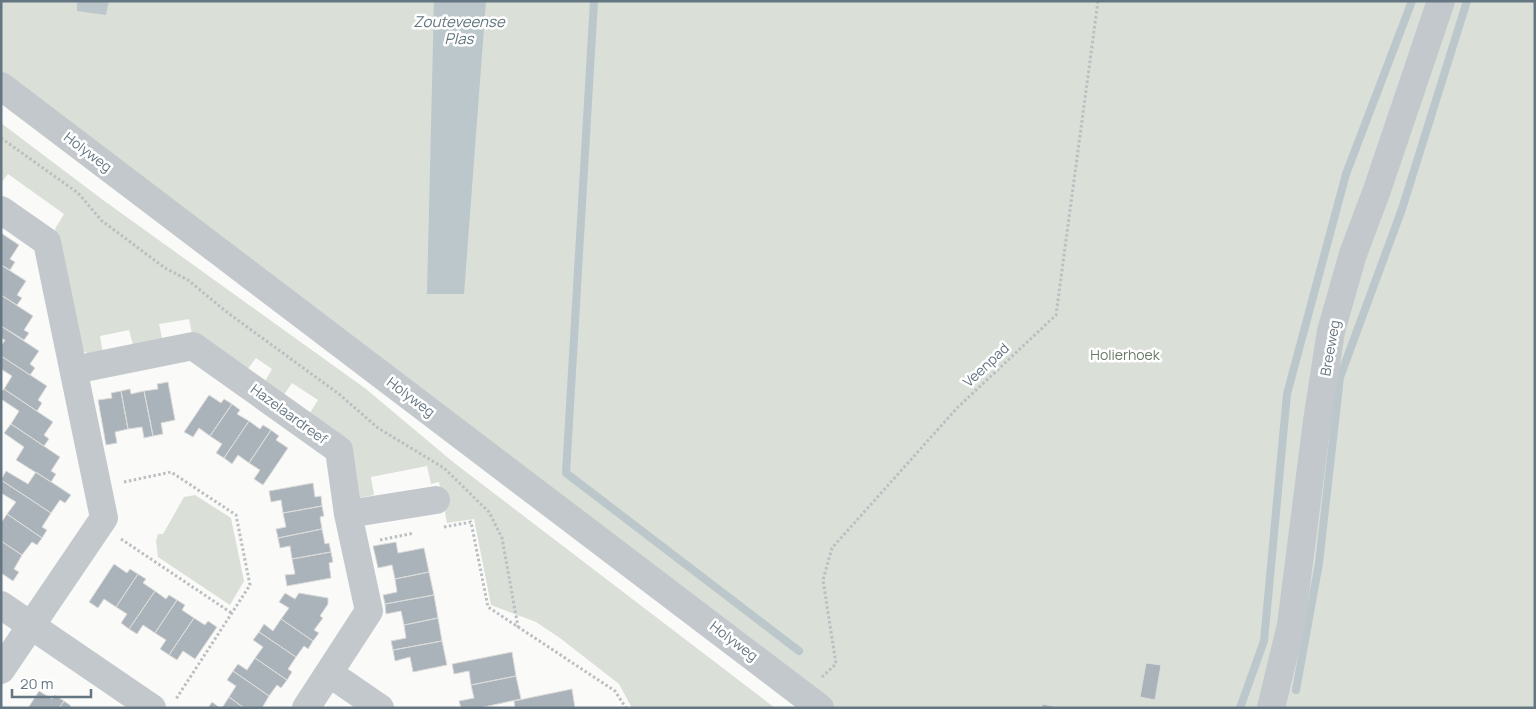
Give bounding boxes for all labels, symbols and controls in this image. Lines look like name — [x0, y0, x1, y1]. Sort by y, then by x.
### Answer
water label: Zouteveense Plas — [413, 11, 506, 49]
street label: Holyweg — [60, 127, 116, 176]
street label: Breeweg — [1315, 318, 1344, 377]
street label: Veenpad — [959, 338, 1013, 391]
park label: Holierhoek — [1090, 345, 1161, 364]
street label: Holyweg — [383, 372, 439, 421]
street label: Hazelaardreef — [247, 379, 332, 448]
street label: Holyweg — [706, 616, 762, 665]
scale bar — [12, 666, 91, 698]
text: 20 m — [20, 673, 53, 694]

